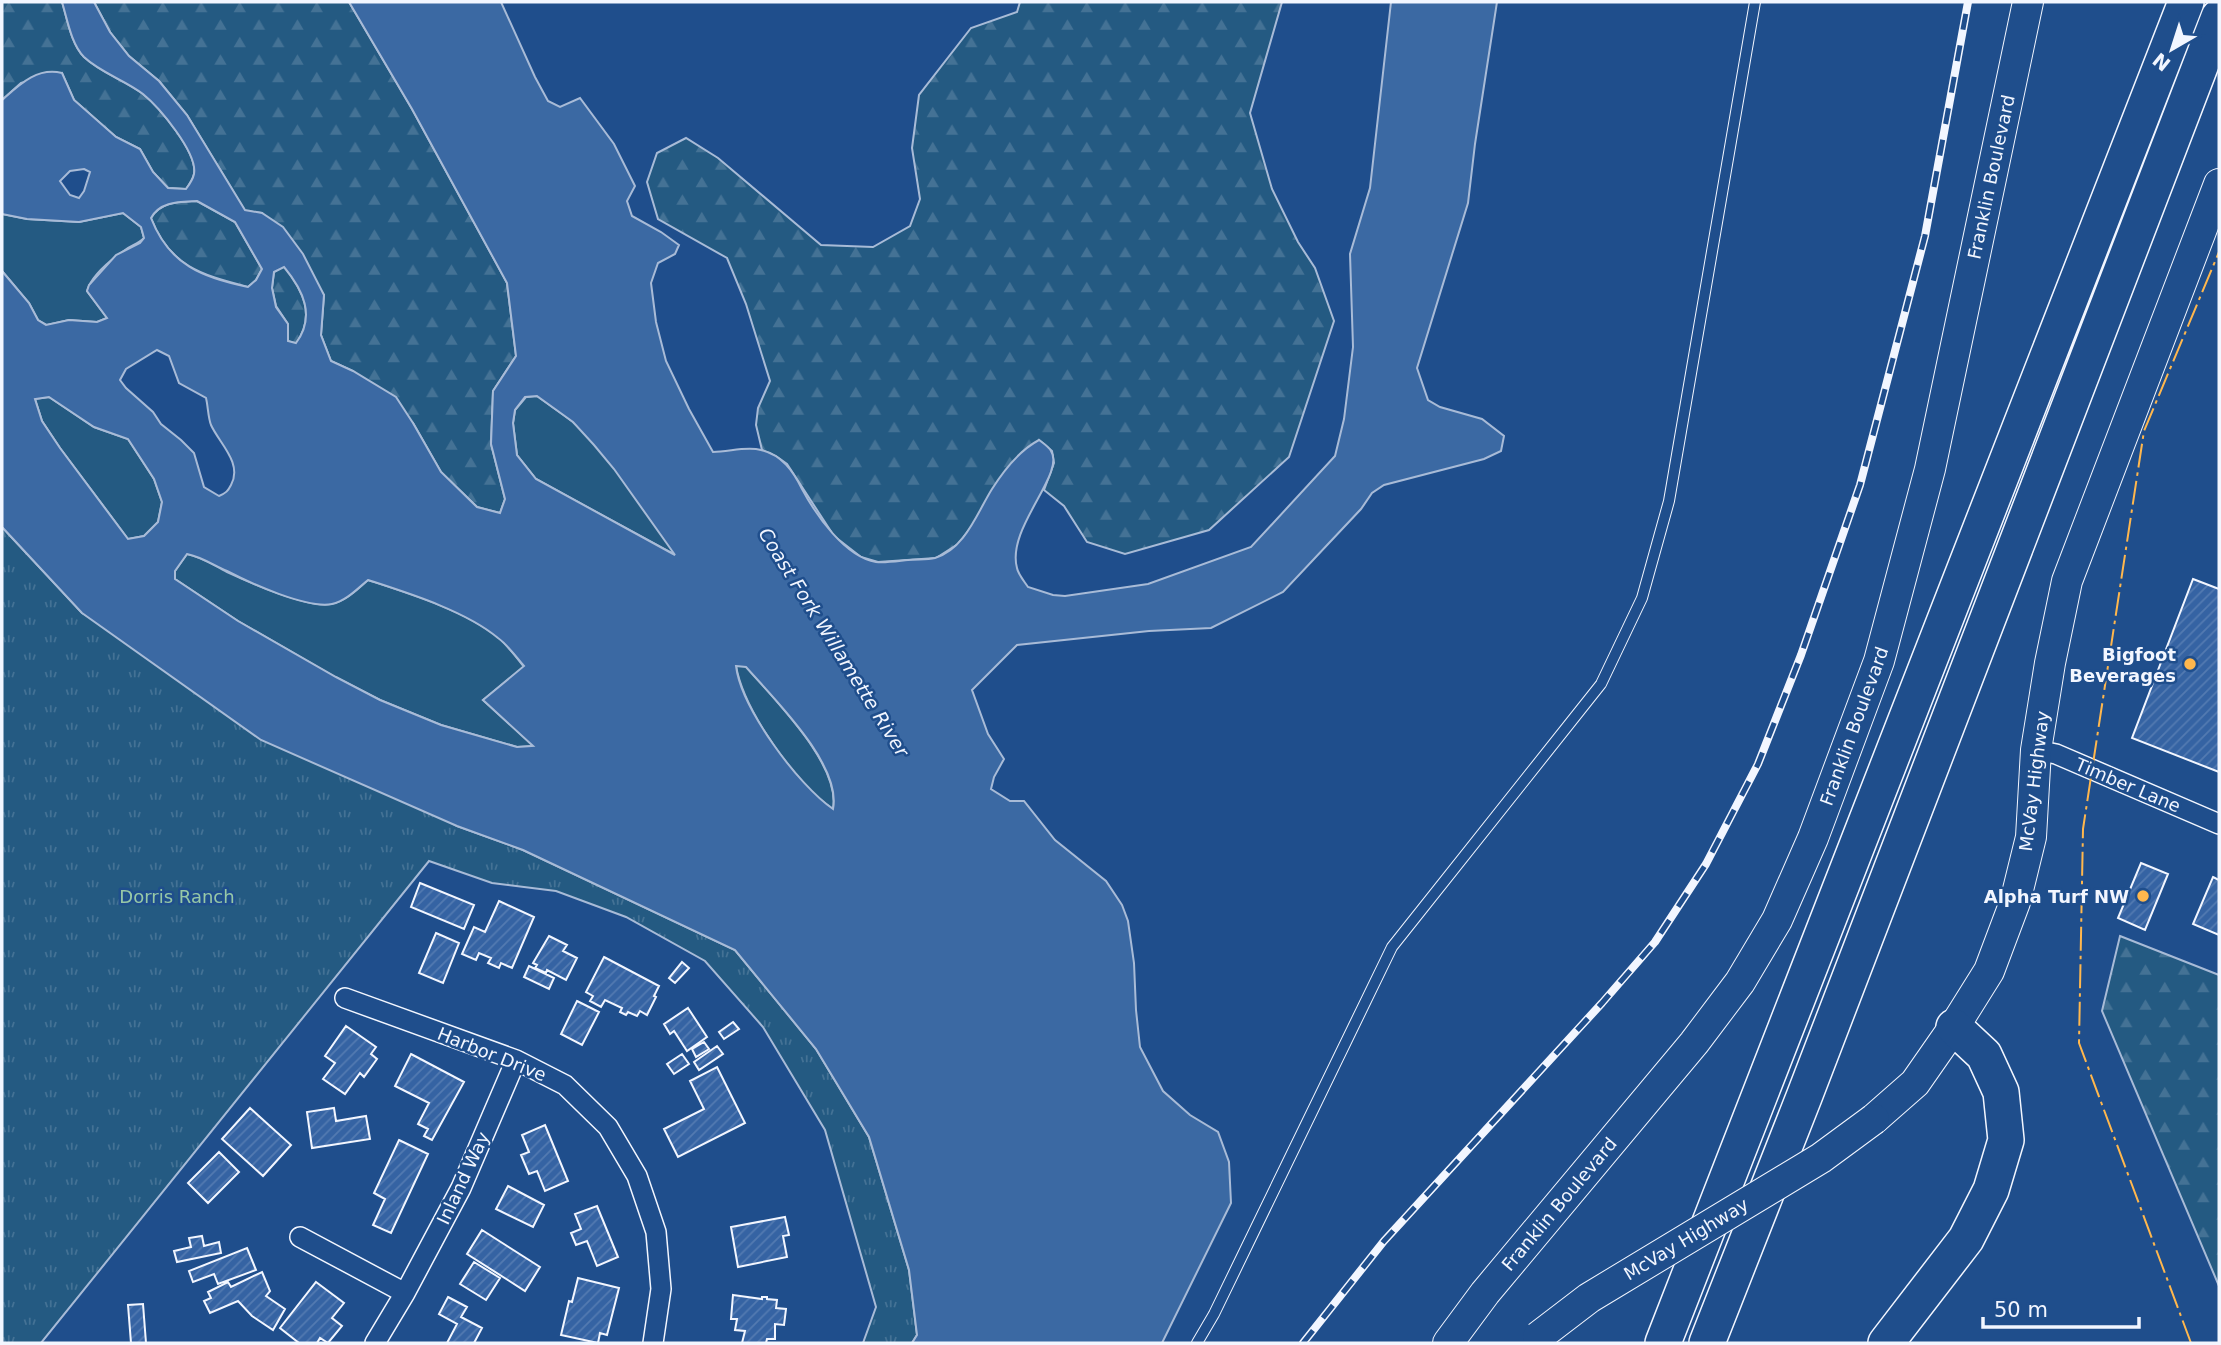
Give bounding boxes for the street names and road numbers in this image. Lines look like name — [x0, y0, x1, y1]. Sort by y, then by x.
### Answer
street label: Franklin Boulevard — [1963, 93, 2019, 261]
street label: Franklin Boulevard — [1815, 644, 1893, 808]
street label: McVay Highway — [2015, 709, 2053, 853]
street label: Timber Lane — [2071, 753, 2184, 817]
street label: Harbor Drive — [435, 1023, 549, 1085]
street label: Inland Way — [432, 1128, 494, 1228]
street label: Franklin Boulevard — [1497, 1133, 1621, 1275]
street label: McVay Highway — [1620, 1193, 1752, 1284]

